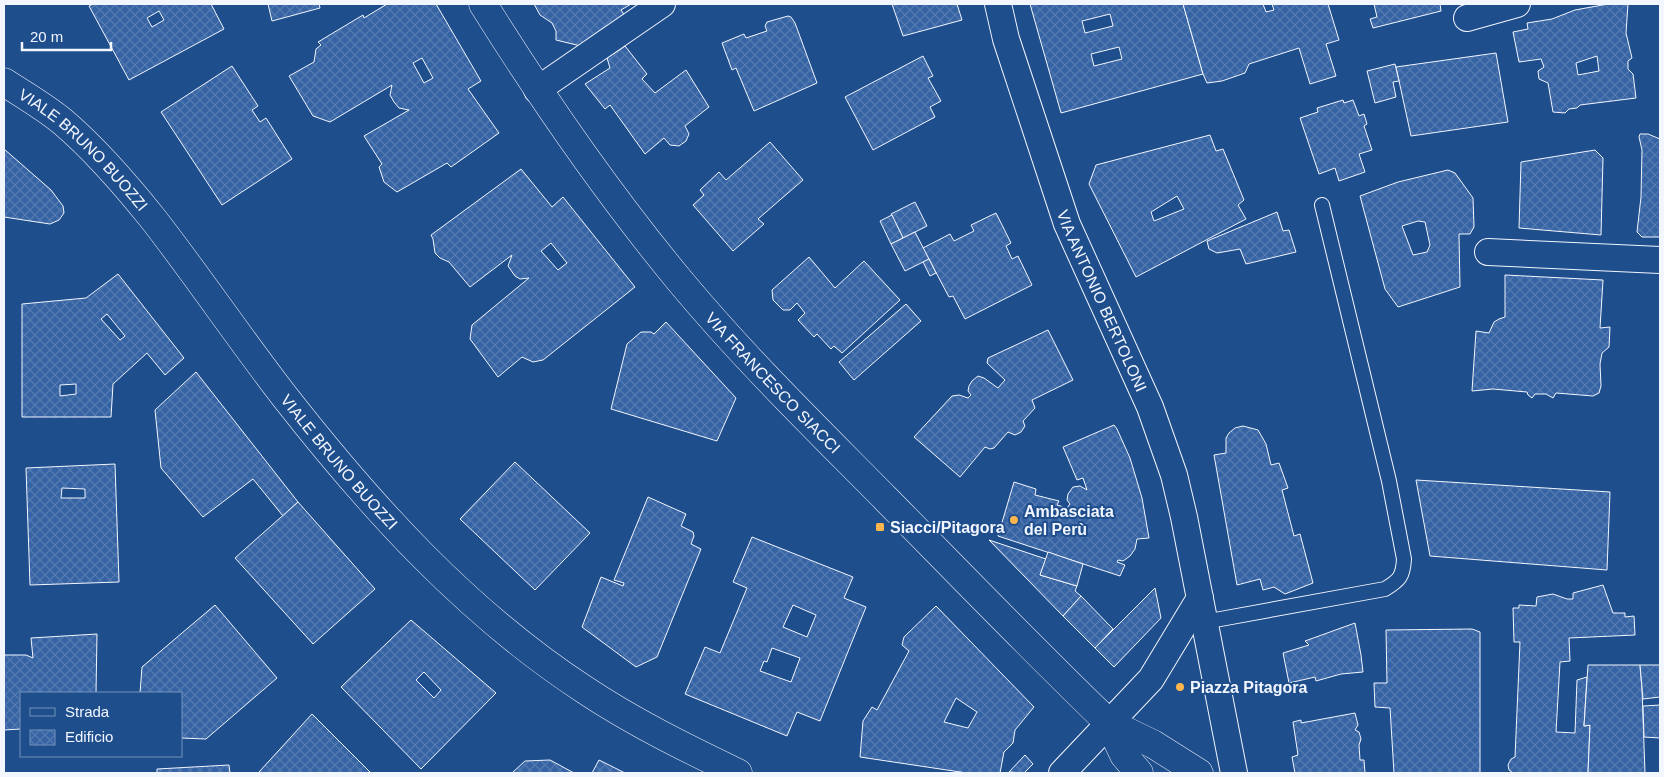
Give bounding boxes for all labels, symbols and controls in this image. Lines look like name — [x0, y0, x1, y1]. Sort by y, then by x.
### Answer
scale bar — [22, 20, 111, 52]
text: 20 m — [30, 28, 63, 45]
street label: VIALE BRUNO BUOZZI — [16, 85, 151, 214]
street label: VIA ANTONIO BERTOLONI — [1054, 208, 1150, 394]
street label: VIA FRANCESCO SIACCI — [702, 309, 844, 456]
street label: VIALE BRUNO BUOZZI — [278, 391, 401, 532]
place label: Ambasciata del Perù — [1024, 503, 1114, 538]
marker: Ambasciata del Perù — [1008, 514, 1020, 526]
place label: Siacci/Pitagora — [890, 519, 1005, 536]
marker: Siacci/Pitagora — [874, 521, 886, 533]
place label: Piazza Pitagora — [1190, 679, 1307, 696]
marker: Piazza Pitagora — [1174, 681, 1186, 693]
legend — [20, 692, 182, 757]
text: Strada — [65, 703, 110, 720]
text: Edificio — [65, 728, 113, 745]

